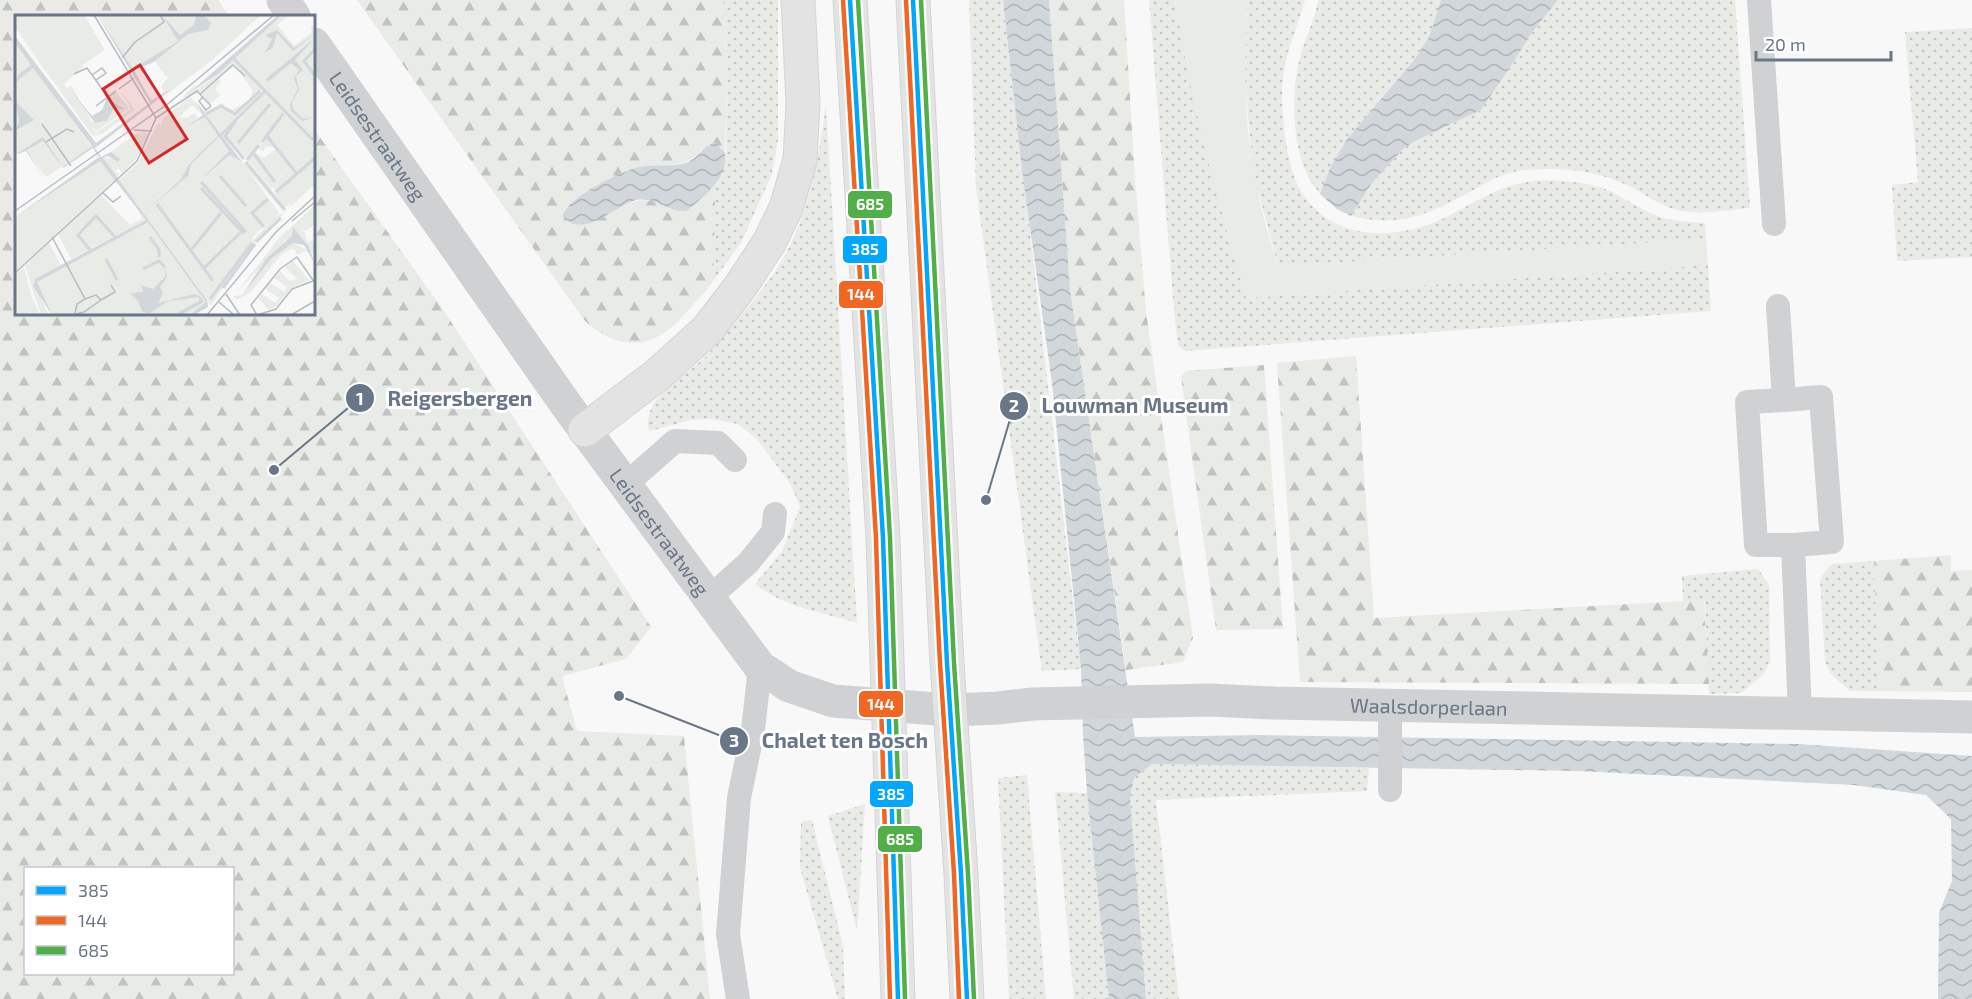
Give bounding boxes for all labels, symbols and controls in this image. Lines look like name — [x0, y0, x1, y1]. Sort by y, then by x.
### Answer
inset map — [15, 15, 315, 315]
scale bar — [1756, 24, 1891, 62]
text: 20 m — [1765, 33, 1806, 55]
street label: Leidsestraatweg — [325, 67, 432, 205]
line badge: 685 — [847, 190, 893, 219]
text: 685 — [856, 194, 884, 213]
line badge: 385 — [842, 235, 888, 264]
text: 385 — [851, 239, 879, 258]
line badge: 144 — [838, 280, 884, 309]
text: 144 — [847, 284, 875, 303]
callout: Reigersbergen — [345, 379, 544, 418]
text: Reigersbergen — [388, 385, 532, 410]
callout: Louwman Museum — [999, 386, 1240, 425]
text: 1 — [356, 387, 364, 409]
text: Louwman Museum — [1041, 392, 1229, 417]
text: 2 — [1009, 394, 1019, 416]
street label: Leidsestraatweg — [605, 463, 715, 600]
line badge: 144 — [858, 690, 904, 718]
street label: Waalsdorperlaan — [1350, 693, 1508, 720]
text: 144 — [867, 694, 895, 713]
callout: Chalet ten Bosch — [719, 721, 940, 760]
text: Chalet ten Bosch — [762, 727, 928, 752]
text: 3 — [729, 729, 739, 751]
line badge: 385 — [869, 780, 914, 808]
text: 385 — [877, 784, 905, 803]
line badge: 685 — [877, 825, 923, 853]
text: 685 — [886, 829, 914, 848]
legend — [24, 867, 234, 975]
text: 385 — [78, 879, 109, 901]
text: 144 — [78, 909, 107, 931]
text: 685 — [78, 939, 109, 961]

